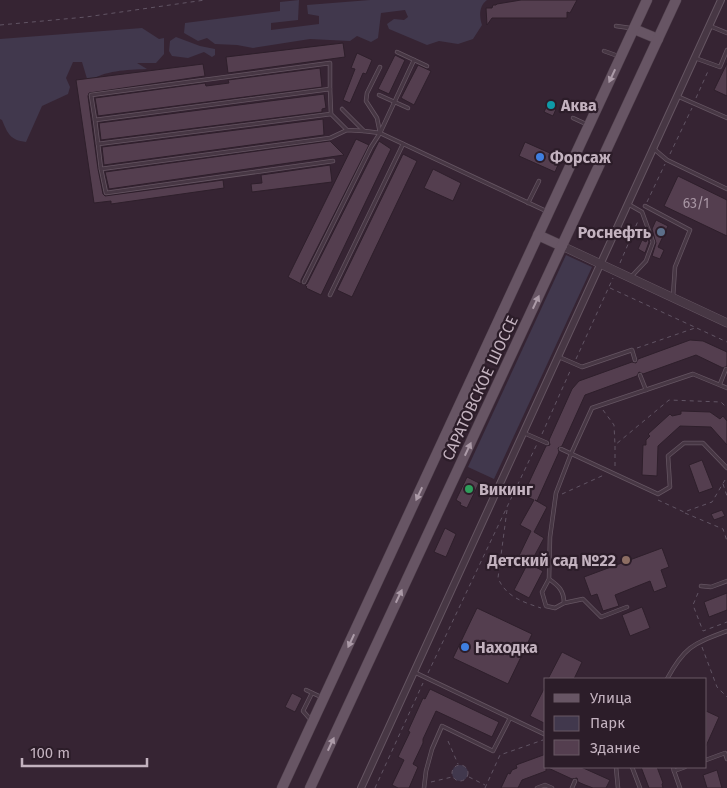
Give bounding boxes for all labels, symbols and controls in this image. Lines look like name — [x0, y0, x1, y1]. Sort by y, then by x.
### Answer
one-way arrow — [608, 69, 616, 83]
place label: Аква — [560, 96, 597, 115]
marker: Аква — [545, 99, 557, 111]
place label: Форсаж — [550, 148, 612, 167]
marker: Форсаж — [534, 151, 546, 163]
house number: 63/1 — [683, 195, 709, 212]
place label: Роснефть — [578, 223, 652, 242]
marker: Роснефть — [655, 226, 667, 238]
one-way arrow — [533, 295, 541, 309]
street label: САРАТОВСКОЕ ШОССЕ — [438, 313, 522, 463]
one-way arrow — [464, 442, 472, 456]
place label: Викинг — [479, 480, 534, 499]
marker: Викинг — [463, 483, 475, 495]
one-way arrow — [415, 486, 424, 501]
place label: Детский сад №22 — [487, 551, 616, 570]
marker: Детский сад №22 — [620, 554, 632, 566]
one-way arrow — [395, 589, 404, 604]
one-way arrow — [346, 634, 354, 648]
place label: Находка — [475, 638, 538, 657]
marker: Находка — [459, 641, 471, 653]
legend — [544, 678, 707, 768]
text: Улица — [590, 689, 632, 707]
text: Парк — [590, 714, 625, 732]
scale bar — [22, 736, 148, 768]
one-way arrow — [327, 737, 335, 751]
text: Здание — [590, 739, 640, 757]
text: 100 m — [30, 744, 70, 762]

